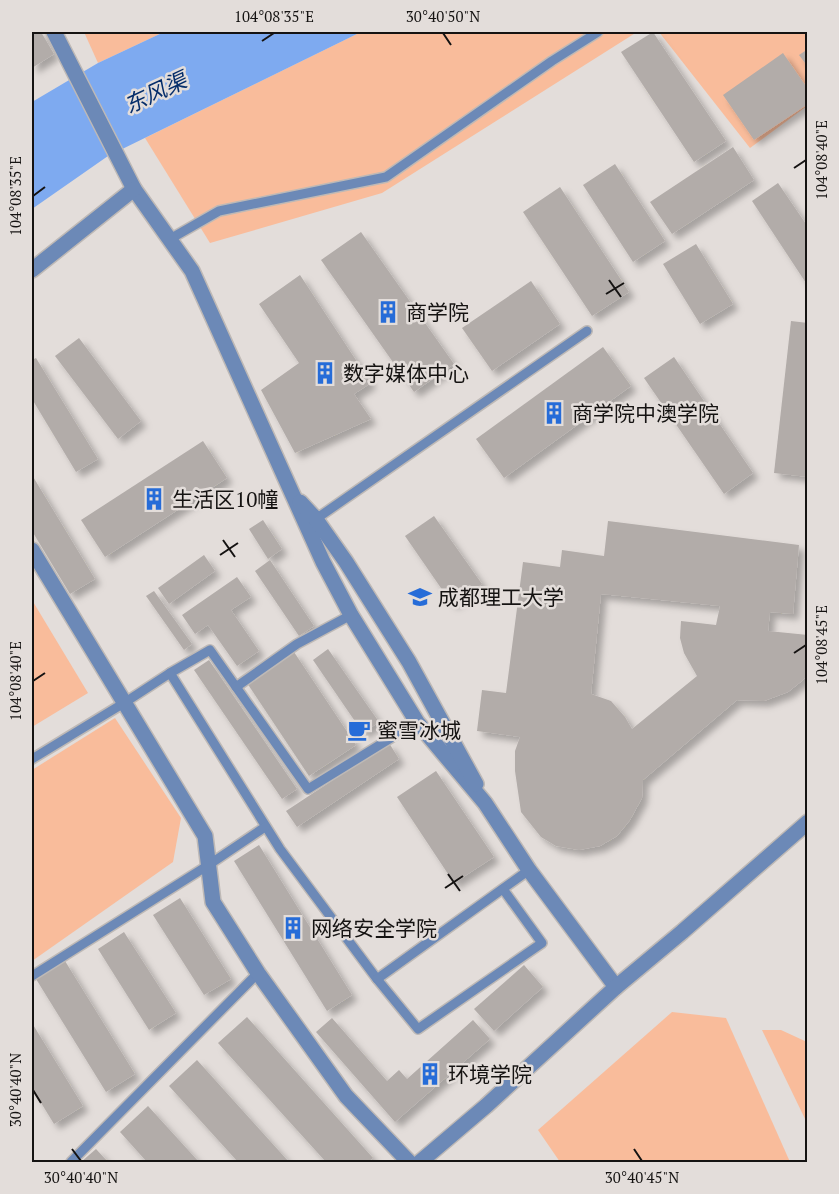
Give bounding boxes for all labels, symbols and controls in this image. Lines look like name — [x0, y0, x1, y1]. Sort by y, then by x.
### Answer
text: 104°08'35"E — [234, 6, 314, 26]
text: 30°40'50"N — [406, 6, 480, 26]
water label: 东风渠 — [119, 64, 194, 119]
text: 104°08'40"E — [811, 120, 831, 200]
text: 104°08'35"E — [5, 156, 25, 236]
place label: 商学院 — [406, 298, 469, 326]
building icon: 商学院 — [375, 299, 401, 325]
place label: 数字媒体中心 — [343, 359, 469, 387]
building icon: 数字媒体中心 — [312, 360, 338, 386]
place label: 商学院中澳学院 — [572, 399, 719, 427]
building icon: 商学院中澳学院 — [541, 400, 567, 426]
place label: 生活区10幢 — [172, 485, 278, 513]
building icon: 生活区10幢 — [141, 486, 167, 512]
place label: 成都理工大学 — [438, 583, 564, 611]
school or university icon: 成都理工大学 — [407, 584, 433, 610]
text: 104°08'45"E — [811, 605, 831, 685]
text: 104°08'40"E — [5, 641, 25, 721]
place label: 蜜雪冰城 — [377, 716, 461, 744]
cafe icon: 蜜雪冰城 — [346, 717, 372, 743]
place label: 网络安全学院 — [311, 914, 437, 942]
building icon: 网络安全学院 — [280, 915, 306, 941]
text: 30°40'40"N — [5, 1053, 25, 1127]
place label: 环境学院 — [448, 1060, 532, 1088]
building icon: 环境学院 — [417, 1061, 443, 1087]
text: 30°40'40"N — [44, 1167, 118, 1187]
text: 30°40'45"N — [605, 1167, 679, 1187]

